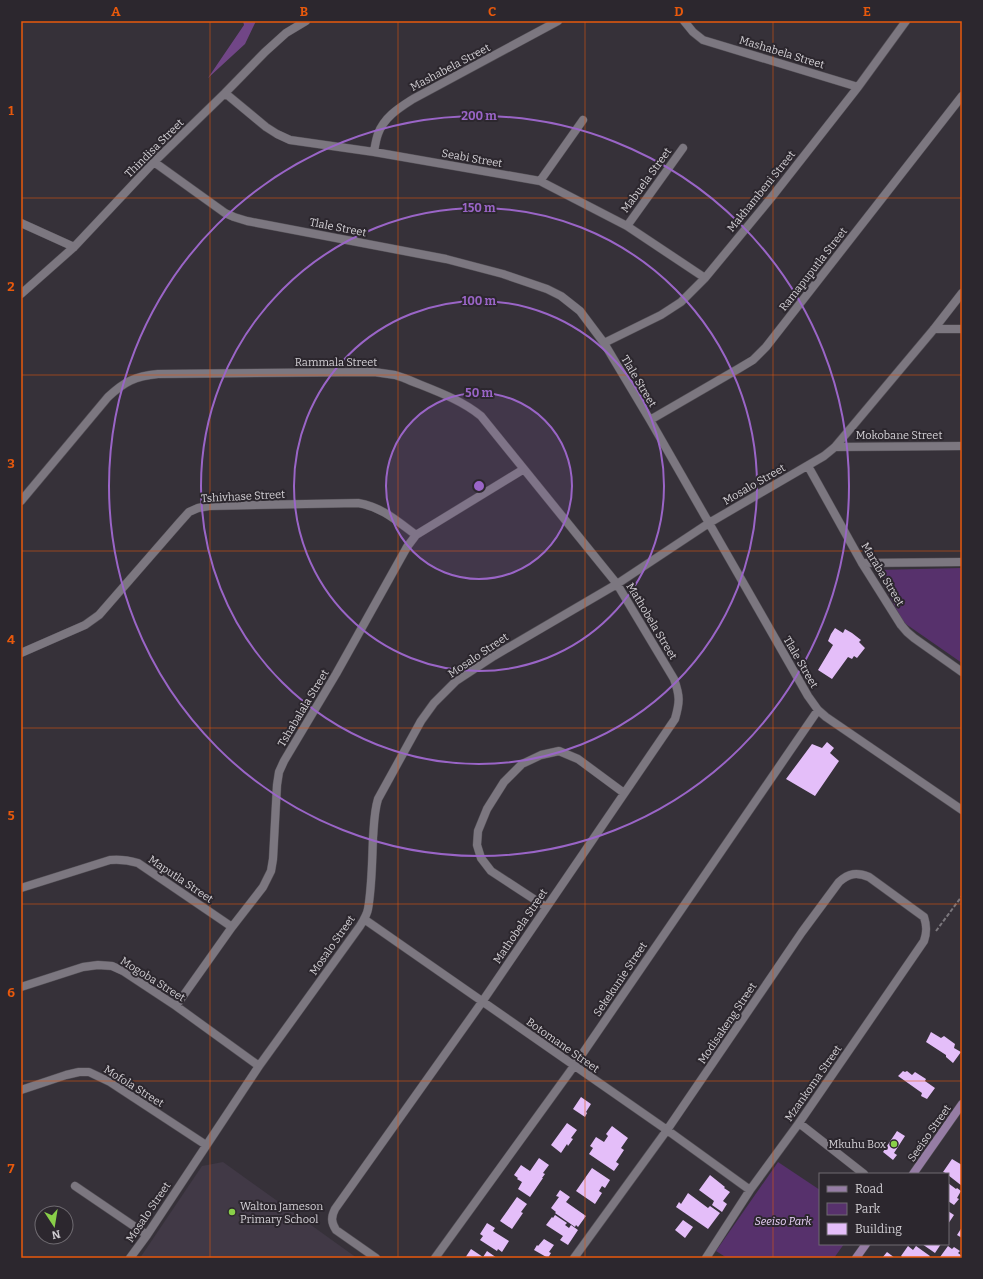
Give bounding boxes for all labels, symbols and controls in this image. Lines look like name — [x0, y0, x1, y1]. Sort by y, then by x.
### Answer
text: A — [111, 4, 121, 19]
text: B — [300, 4, 308, 19]
text: C — [488, 4, 496, 19]
text: D — [674, 4, 684, 19]
text: E — [863, 4, 871, 19]
street label: Mashabela Street — [738, 33, 826, 72]
street label: Mashabela Street — [408, 41, 492, 94]
text: 1 — [8, 103, 14, 118]
text: 200 m — [461, 109, 497, 123]
street label: Thindisa Street — [122, 116, 186, 180]
street label: Mabuela Street — [618, 145, 674, 215]
street label: Seabi Street — [441, 147, 503, 170]
street label: Makhambeni Street — [725, 148, 798, 235]
text: 150 m — [463, 201, 496, 215]
street label: Tlale Street — [308, 216, 368, 239]
street label: Ramapuputla Street — [777, 225, 850, 314]
text: 2 — [7, 279, 15, 294]
text: 100 m — [462, 294, 497, 308]
street label: Tlale Street — [618, 353, 659, 409]
street label: Rammala Street — [295, 356, 377, 369]
text: 50 m — [465, 386, 493, 400]
street label: Mokobane Street — [856, 429, 942, 442]
text: 3 — [7, 456, 15, 471]
street label: Mosalo Street — [721, 461, 788, 508]
centre of rings — [472, 479, 486, 493]
street label: Tshivhase Street — [201, 488, 285, 505]
street label: Maraba Street — [859, 540, 907, 608]
street label: Mathobela Street — [624, 580, 680, 662]
street label: Mosalo Street — [446, 630, 511, 680]
text: 4 — [7, 632, 15, 647]
street label: Tlale Street — [780, 634, 821, 691]
street label: Tshabalala Street — [275, 667, 332, 749]
text: 5 — [7, 808, 15, 823]
street label: Maputla Street — [146, 853, 216, 906]
street label: Mathobela Street — [491, 886, 550, 966]
street label: Mosalo Street — [307, 913, 358, 978]
street label: Sekekunie Street — [591, 940, 650, 1019]
street label: Mogoba Street — [118, 954, 188, 1005]
street label: Modisakeng Street — [695, 980, 759, 1066]
text: 6 — [7, 985, 15, 1000]
street label: Botomane Street — [524, 1015, 602, 1075]
street label: Mzankoma Street — [782, 1043, 845, 1124]
street label: Mofola Street — [101, 1063, 166, 1110]
street label: Seeiso Street — [905, 1102, 954, 1164]
place label: Mkuhu Box — [828, 1138, 886, 1151]
marker: Mkuhu Box — [889, 1139, 899, 1149]
text: 7 — [8, 1161, 15, 1176]
legend — [819, 1173, 949, 1245]
street label: Mosalo Street — [123, 1180, 173, 1245]
text: Road — [855, 1182, 883, 1196]
place label: Walton Jameson Primary School — [240, 1200, 323, 1226]
text: Park — [855, 1202, 881, 1216]
north arrow — [34, 1205, 74, 1245]
marker: Walton Jameson Primary School — [227, 1207, 237, 1217]
park label: Seeiso Park — [755, 1215, 812, 1228]
text: Building — [855, 1222, 902, 1236]
text: N — [50, 1227, 61, 1242]

